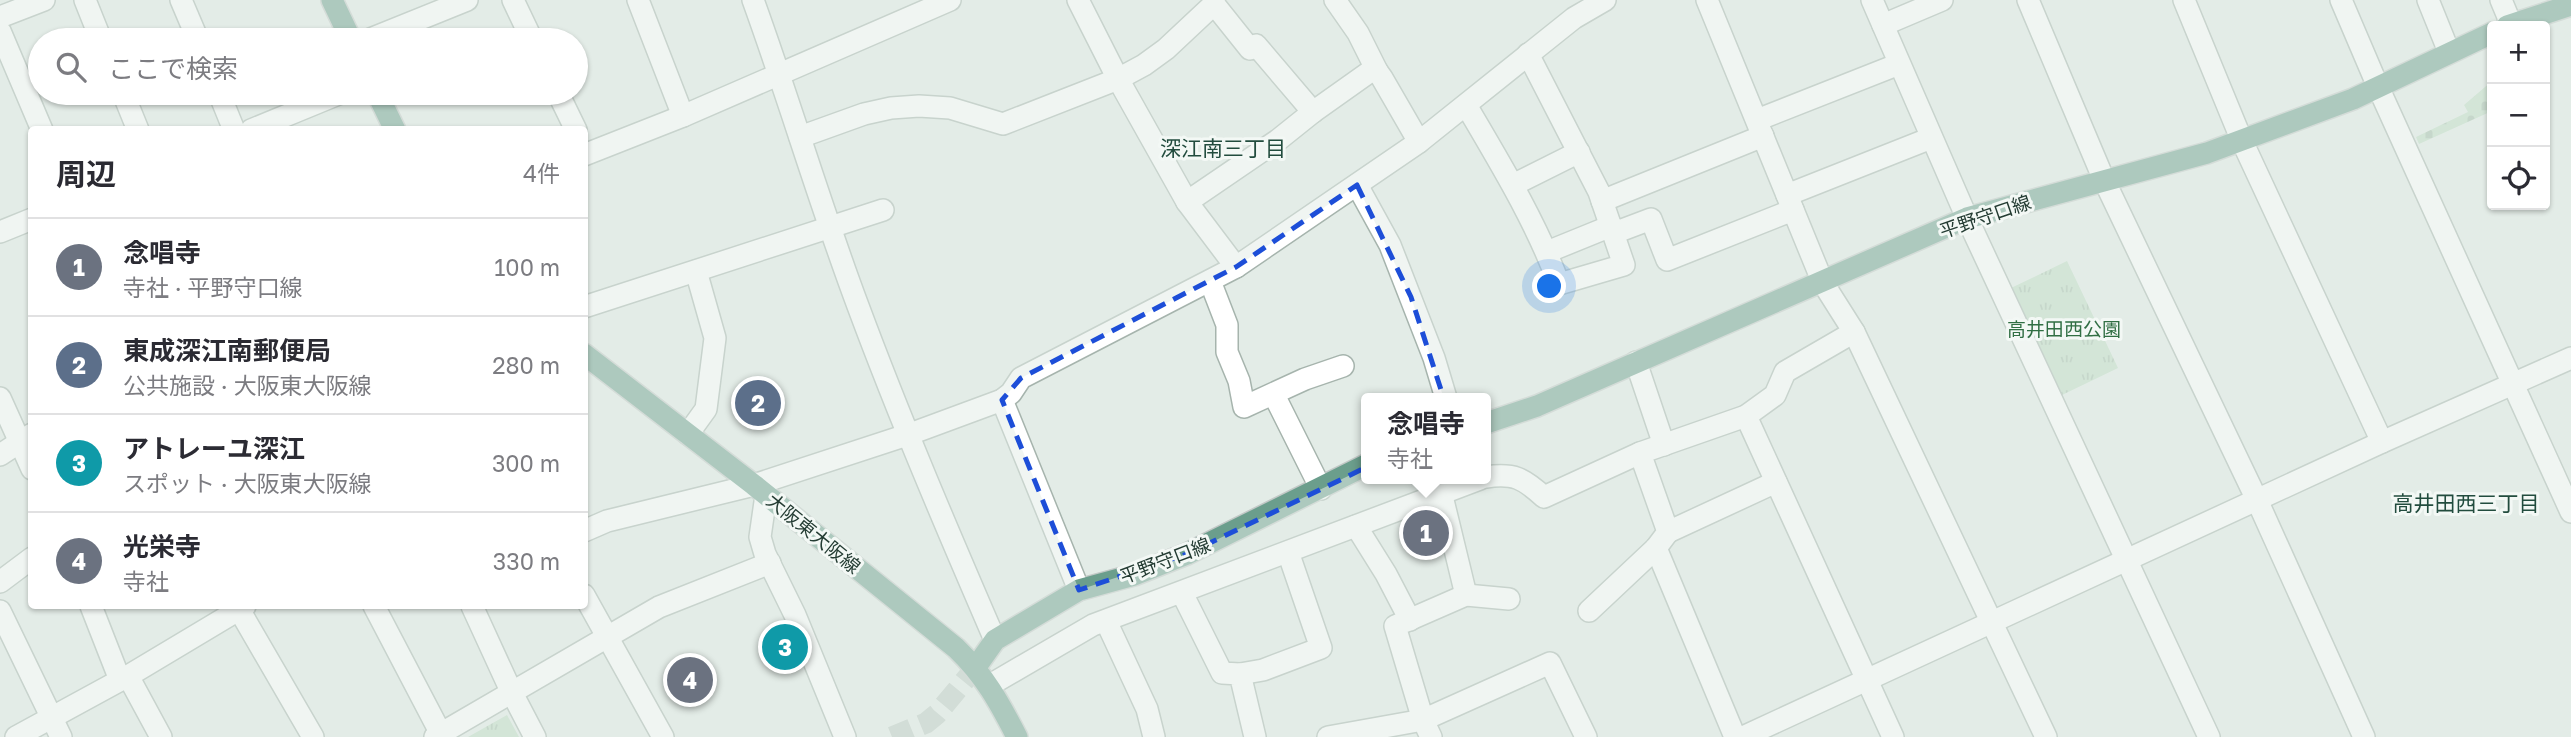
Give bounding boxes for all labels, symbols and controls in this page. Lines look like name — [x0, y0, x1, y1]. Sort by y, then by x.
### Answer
map controls — [2487, 21, 2550, 210]
button: + — [2487, 21, 2550, 84]
search box — [28, 28, 588, 105]
icon: search — [52, 48, 90, 86]
text: ここで検索 — [108, 53, 238, 84]
button: − — [2487, 84, 2550, 147]
district label: 深江南三丁目 — [1160, 135, 1286, 161]
button: locate — [2487, 147, 2550, 210]
text: 周辺 — [56, 156, 116, 192]
text: 4件 — [523, 159, 560, 187]
street label: 平野守口線 — [1936, 190, 2034, 242]
text: 念唱寺 — [123, 237, 201, 268]
text: 1 — [73, 253, 85, 281]
text: 100 m — [494, 253, 560, 281]
your location — [1532, 269, 1566, 303]
text: 寺社 · 平野守口線 — [123, 273, 302, 301]
park label: 高井田西公園 — [2007, 317, 2121, 340]
text: 東成深江南郵便局 — [123, 335, 331, 366]
text: 2 — [72, 351, 86, 379]
text: 280 m — [492, 351, 560, 379]
text: 公共施設 · 大阪東大阪線 — [123, 371, 371, 399]
pin: 2 — [735, 377, 781, 429]
popup — [1361, 393, 1491, 484]
text: 念唱寺 — [1387, 408, 1465, 439]
text: アトレーユ深江 — [123, 433, 305, 464]
text: 寺社 — [1387, 444, 1433, 472]
text: 3 — [72, 449, 86, 477]
text: 300 m — [492, 449, 560, 477]
text: スポット · 大阪東大阪線 — [123, 469, 371, 497]
street label: 大阪東大阪線 — [762, 488, 866, 578]
district label: 高井田西三丁目 — [2393, 490, 2540, 516]
pin: 1 — [1403, 507, 1449, 559]
text: 光栄寺 — [123, 531, 201, 562]
street label: 平野守口線 — [1117, 532, 1213, 588]
text: 4 — [72, 547, 86, 575]
text: 330 m — [493, 547, 560, 575]
text: 寺社 — [123, 567, 169, 595]
pin: 3 — [762, 621, 808, 673]
pin: 4 — [667, 654, 713, 706]

